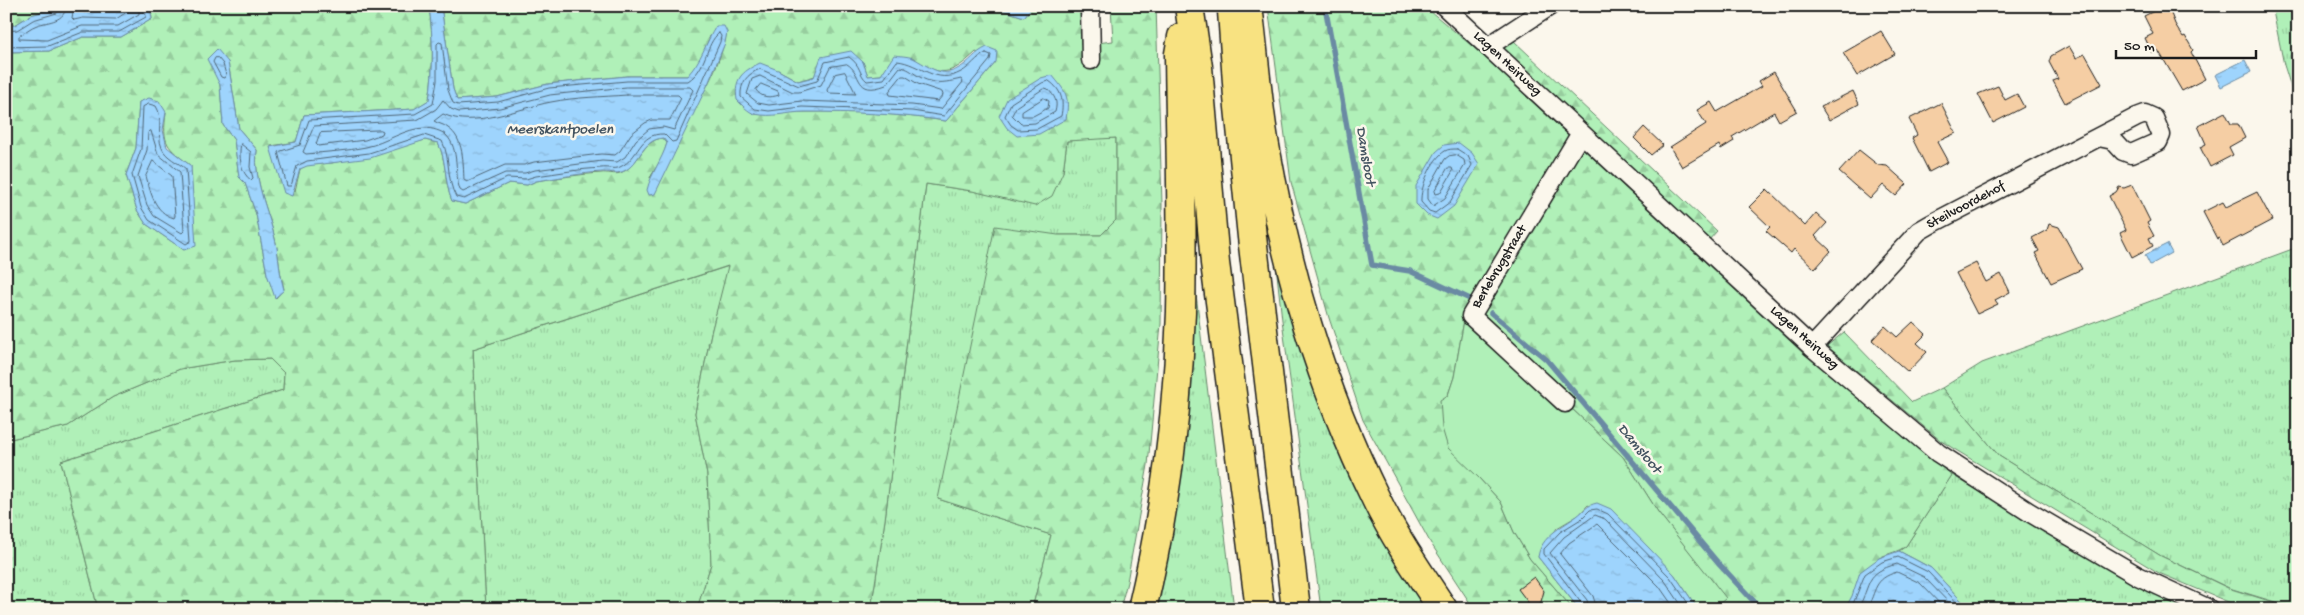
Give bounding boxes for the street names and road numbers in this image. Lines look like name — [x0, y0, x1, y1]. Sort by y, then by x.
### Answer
street label: Lagen Heirweg — [1469, 28, 1545, 100]
street label: Steilvoordehof — [1924, 178, 2009, 234]
street label: Berlebrugstraat — [1468, 221, 1532, 312]
street label: Lagen Heirweg — [1766, 302, 1842, 374]

